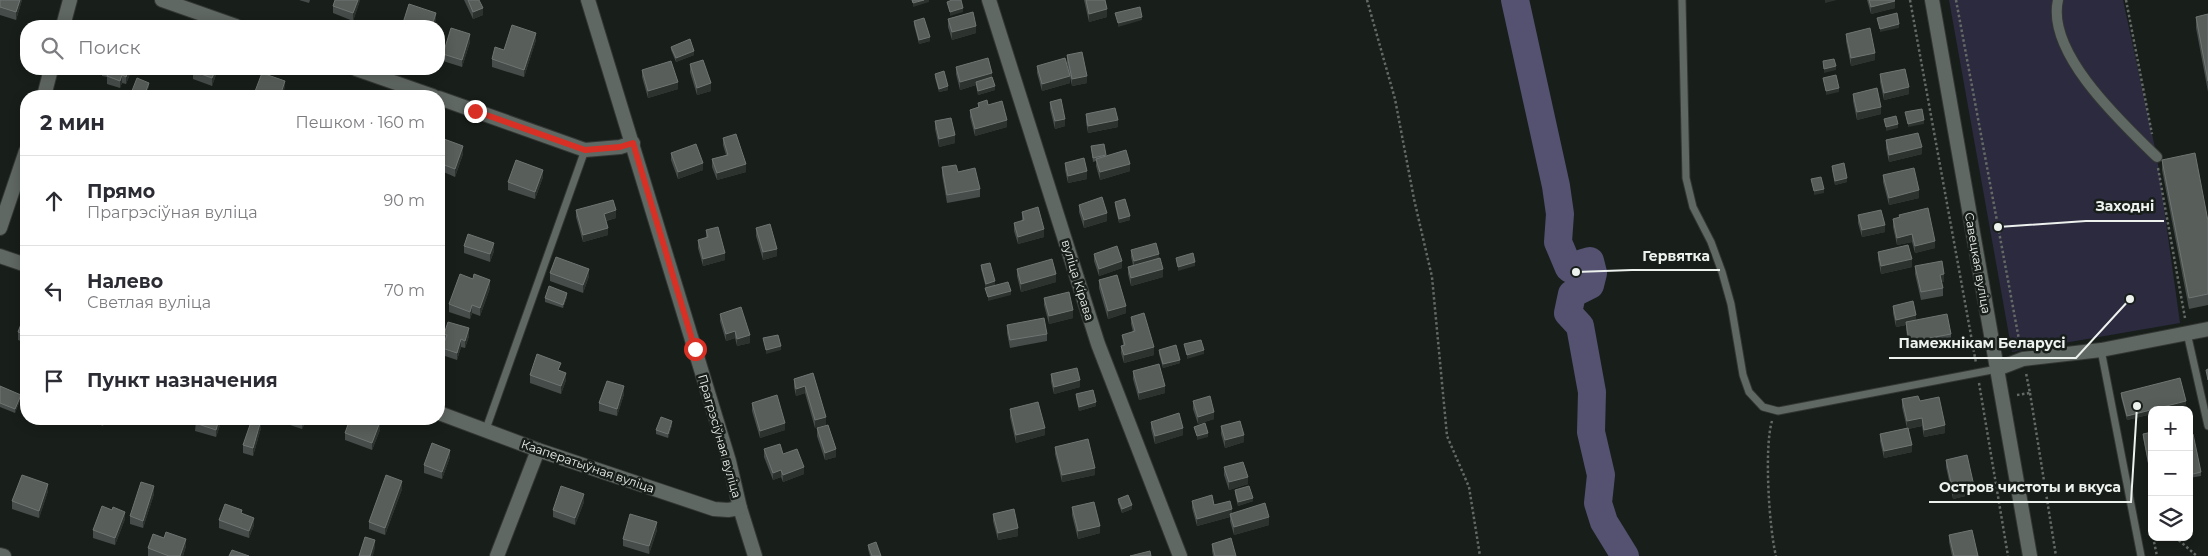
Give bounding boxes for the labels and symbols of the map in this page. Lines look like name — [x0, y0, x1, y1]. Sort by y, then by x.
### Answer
route end — [464, 100, 487, 123]
callout: Заходні — [2086, 192, 2164, 221]
text: Заходні — [2095, 197, 2154, 215]
street label: Савецкая вуліца — [1962, 211, 1994, 315]
street label: вуліца Кірава — [1059, 238, 1097, 322]
callout: Гервятка — [1632, 241, 1720, 270]
text: Гервятка — [1642, 247, 1710, 265]
callout: Памежнікам Беларусі — [1889, 329, 2076, 358]
text: Памежнікам Беларусі — [1899, 334, 2065, 352]
route start — [684, 338, 707, 361]
street label: Прагрэсіўная вуліца — [695, 372, 745, 500]
street label: Кааператыўная вуліца — [519, 436, 657, 496]
callout: Остров чистоты и вкуса — [1929, 473, 2131, 502]
text: Остров чистоты и вкуса — [1939, 478, 2121, 496]

